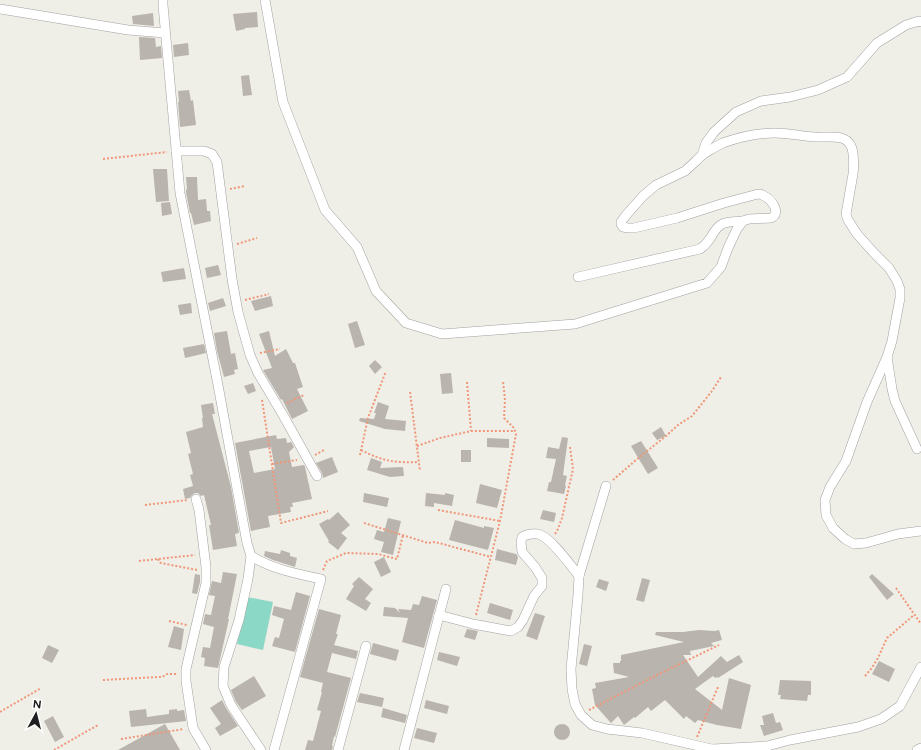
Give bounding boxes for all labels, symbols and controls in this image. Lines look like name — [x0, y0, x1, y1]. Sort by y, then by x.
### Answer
north arrow — [16, 694, 56, 734]
text: N — [32, 698, 42, 712]

